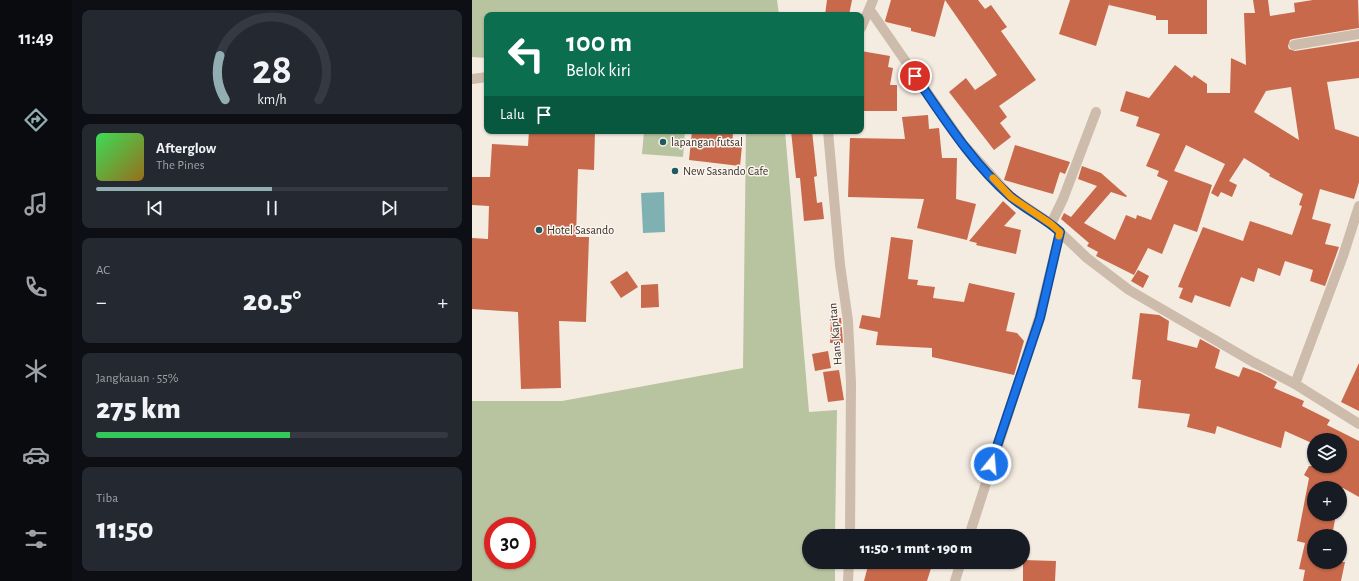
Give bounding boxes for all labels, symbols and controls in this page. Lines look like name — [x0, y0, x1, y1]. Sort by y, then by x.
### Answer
icon: left — [500, 28, 552, 80]
text: 100 m — [566, 29, 632, 57]
text: 11:49 — [19, 30, 53, 48]
text: 28 — [252, 50, 292, 91]
pin — [898, 59, 932, 93]
text: Belok kiri — [566, 62, 631, 80]
icon: arrive — [904, 65, 926, 87]
text: km/h — [257, 93, 287, 107]
icon: arrive — [533, 104, 555, 126]
icon: directions — [22, 106, 50, 134]
text: Lalu — [500, 107, 525, 122]
place label: lapangan futsal — [671, 136, 743, 148]
marker: lapangan futsal — [658, 137, 668, 147]
text: Afterglow — [156, 141, 216, 156]
text: The Pines — [156, 159, 205, 172]
place label: New Sasando Cafe — [683, 165, 768, 177]
marker: New Sasando Cafe — [670, 166, 680, 176]
icon: music — [22, 190, 50, 218]
icon: previous — [144, 197, 166, 219]
icon: pause — [261, 197, 283, 219]
icon: next — [378, 197, 400, 219]
place label: Hotel Sasando — [547, 224, 614, 236]
marker: Hotel Sasando — [534, 225, 544, 235]
text: AC — [96, 264, 110, 277]
icon: phone — [22, 273, 50, 301]
text: 20.5° — [243, 286, 301, 316]
text: − — [96, 291, 107, 313]
text: + — [437, 291, 448, 313]
street label: Hans Kapitan — [826, 302, 844, 366]
icon: climate — [22, 357, 50, 385]
text: Jangkauan · 55% — [96, 372, 178, 385]
text: 275 km — [96, 394, 181, 424]
map controls — [1307, 433, 1347, 569]
button: layers — [1307, 433, 1347, 473]
icon: car — [22, 441, 50, 469]
position arrow — [970, 443, 1012, 485]
button: + — [1307, 481, 1347, 521]
text: Tiba — [96, 492, 118, 505]
text: 11:50 — [96, 514, 154, 544]
speed limit sign: 30 — [484, 517, 536, 569]
icon: filters — [22, 525, 50, 553]
button: − — [1307, 529, 1347, 569]
text: 11:50 · 1 mnt · 190 m — [860, 541, 972, 556]

